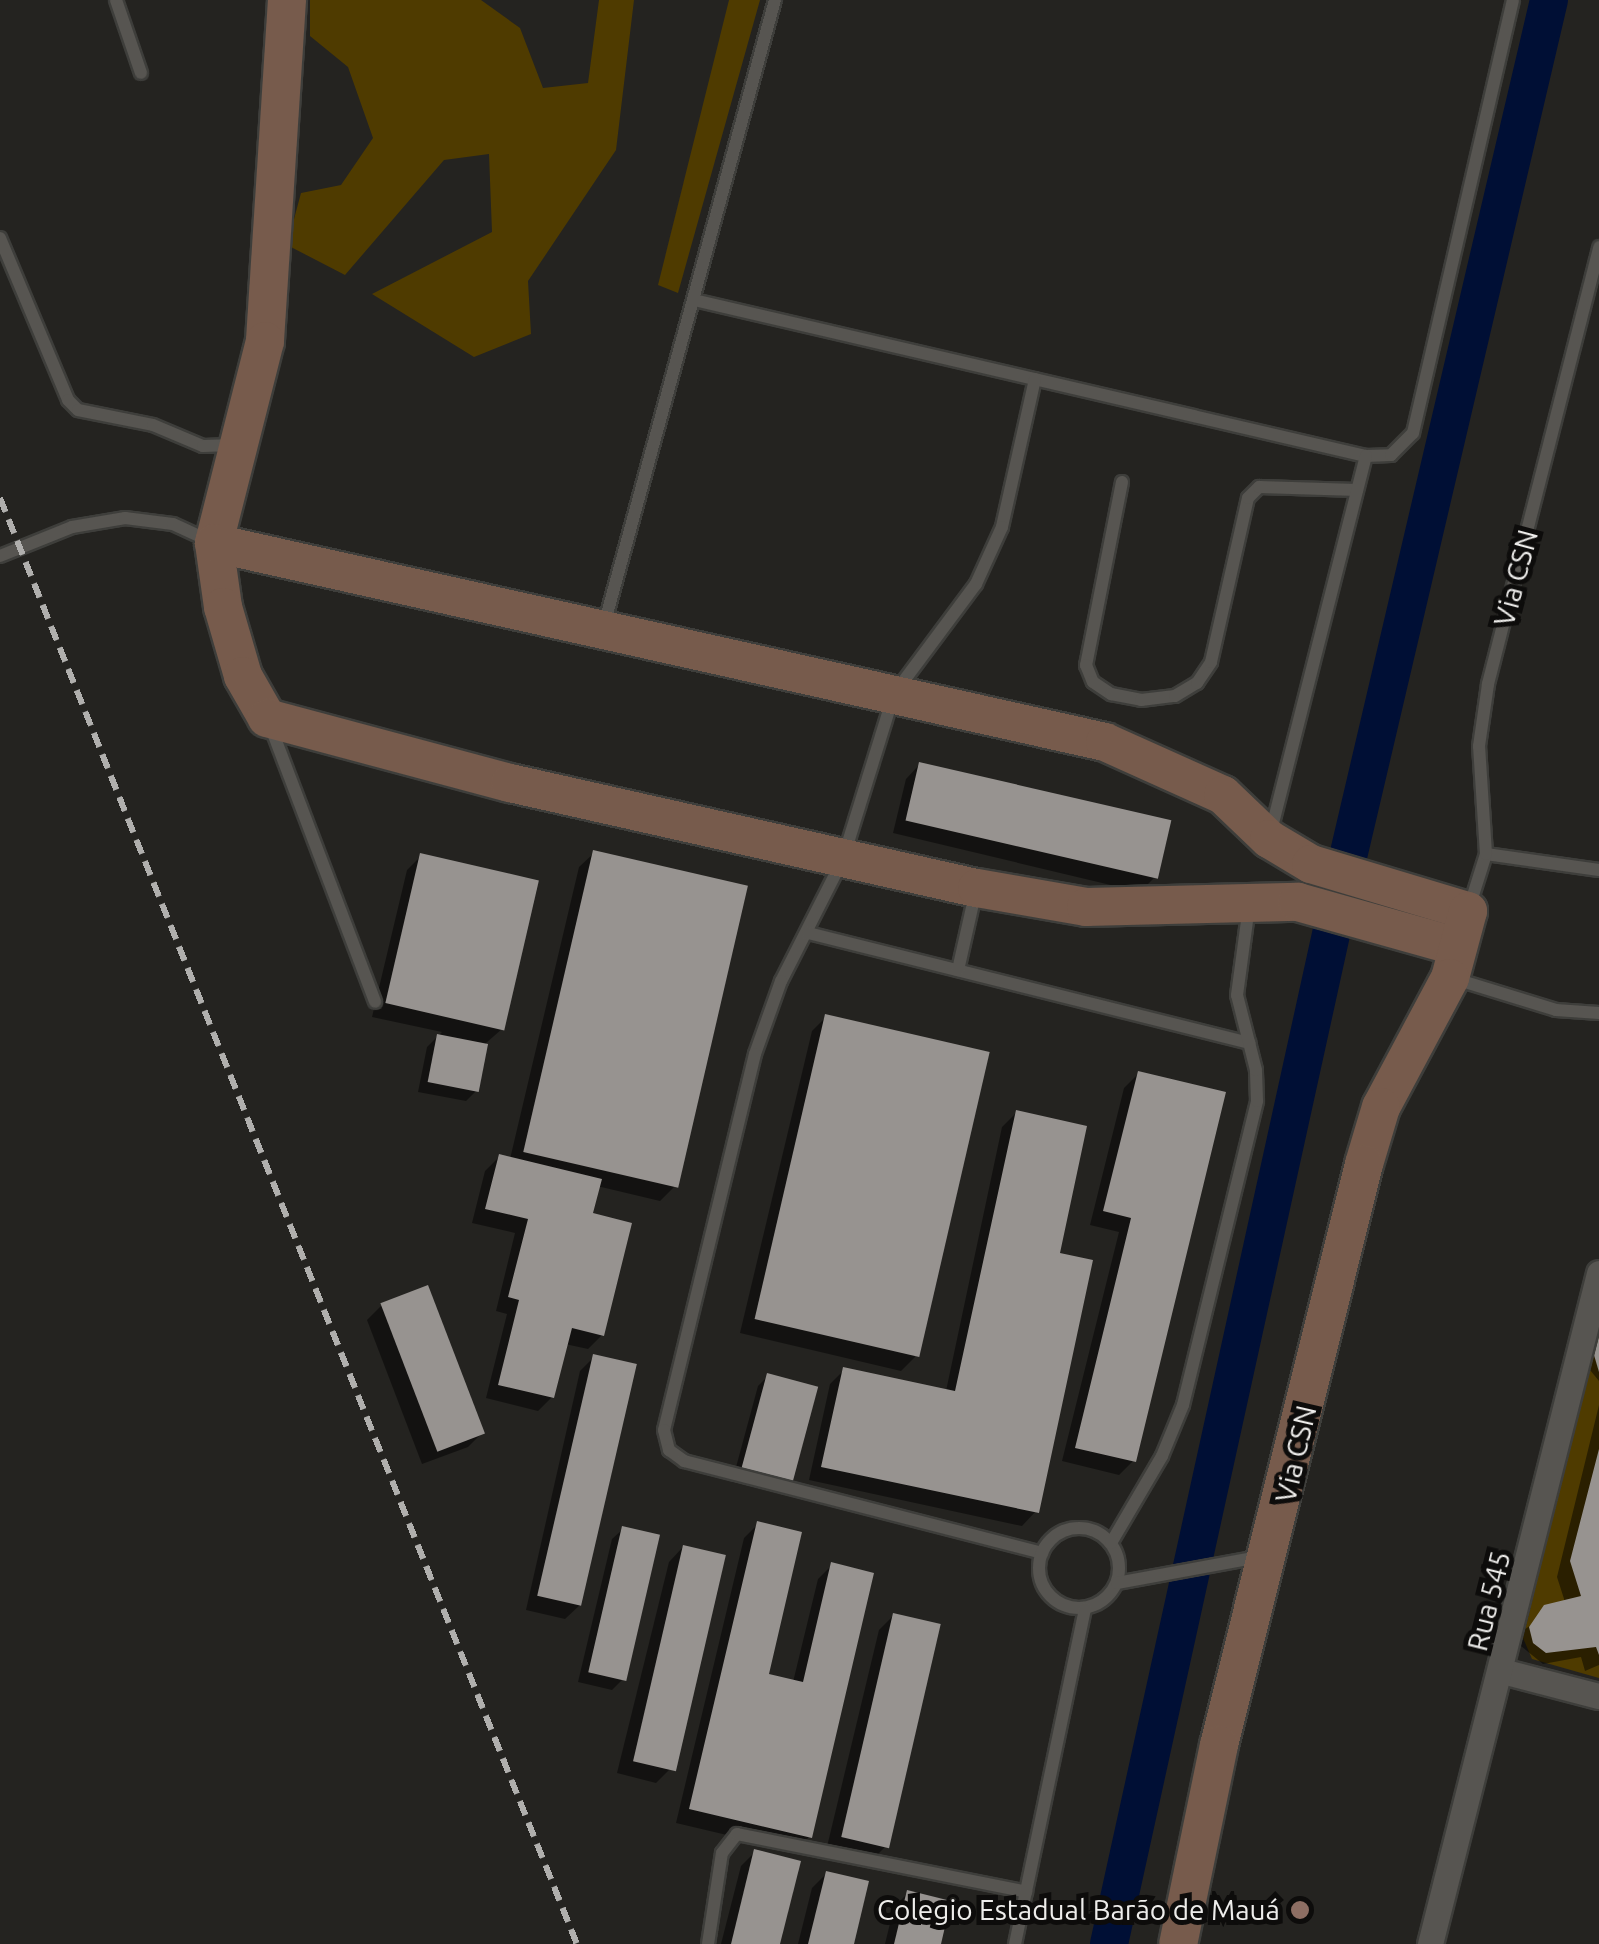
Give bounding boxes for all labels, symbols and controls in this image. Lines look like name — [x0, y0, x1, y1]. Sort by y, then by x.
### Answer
street label: Via CSN — [1487, 526, 1545, 630]
street label: Via CSN — [1269, 1402, 1323, 1506]
street label: Rua 545 — [1460, 1548, 1518, 1654]
place label: Colegio Estadual Barão de Mauá — [877, 1893, 1280, 1927]
marker: Colegio Estadual Barão de Mauá — [1289, 1899, 1311, 1921]

